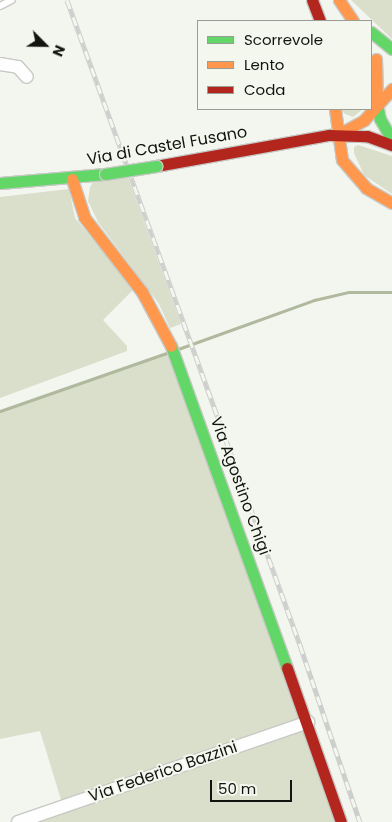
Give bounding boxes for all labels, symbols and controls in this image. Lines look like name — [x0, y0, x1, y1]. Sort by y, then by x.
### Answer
north arrow — [20, 20, 70, 70]
legend — [197, 20, 372, 110]
text: Scorrevole — [244, 29, 323, 50]
text: N — [48, 42, 70, 60]
text: Lento — [244, 54, 284, 75]
text: Coda — [244, 79, 285, 100]
street label: Via di Castel Fusano — [85, 122, 249, 170]
street label: Via Agostino Chigi — [206, 414, 274, 558]
street label: Via Federico Bazzini — [86, 738, 240, 806]
scale bar — [212, 770, 294, 802]
text: 50 m — [218, 778, 256, 799]

